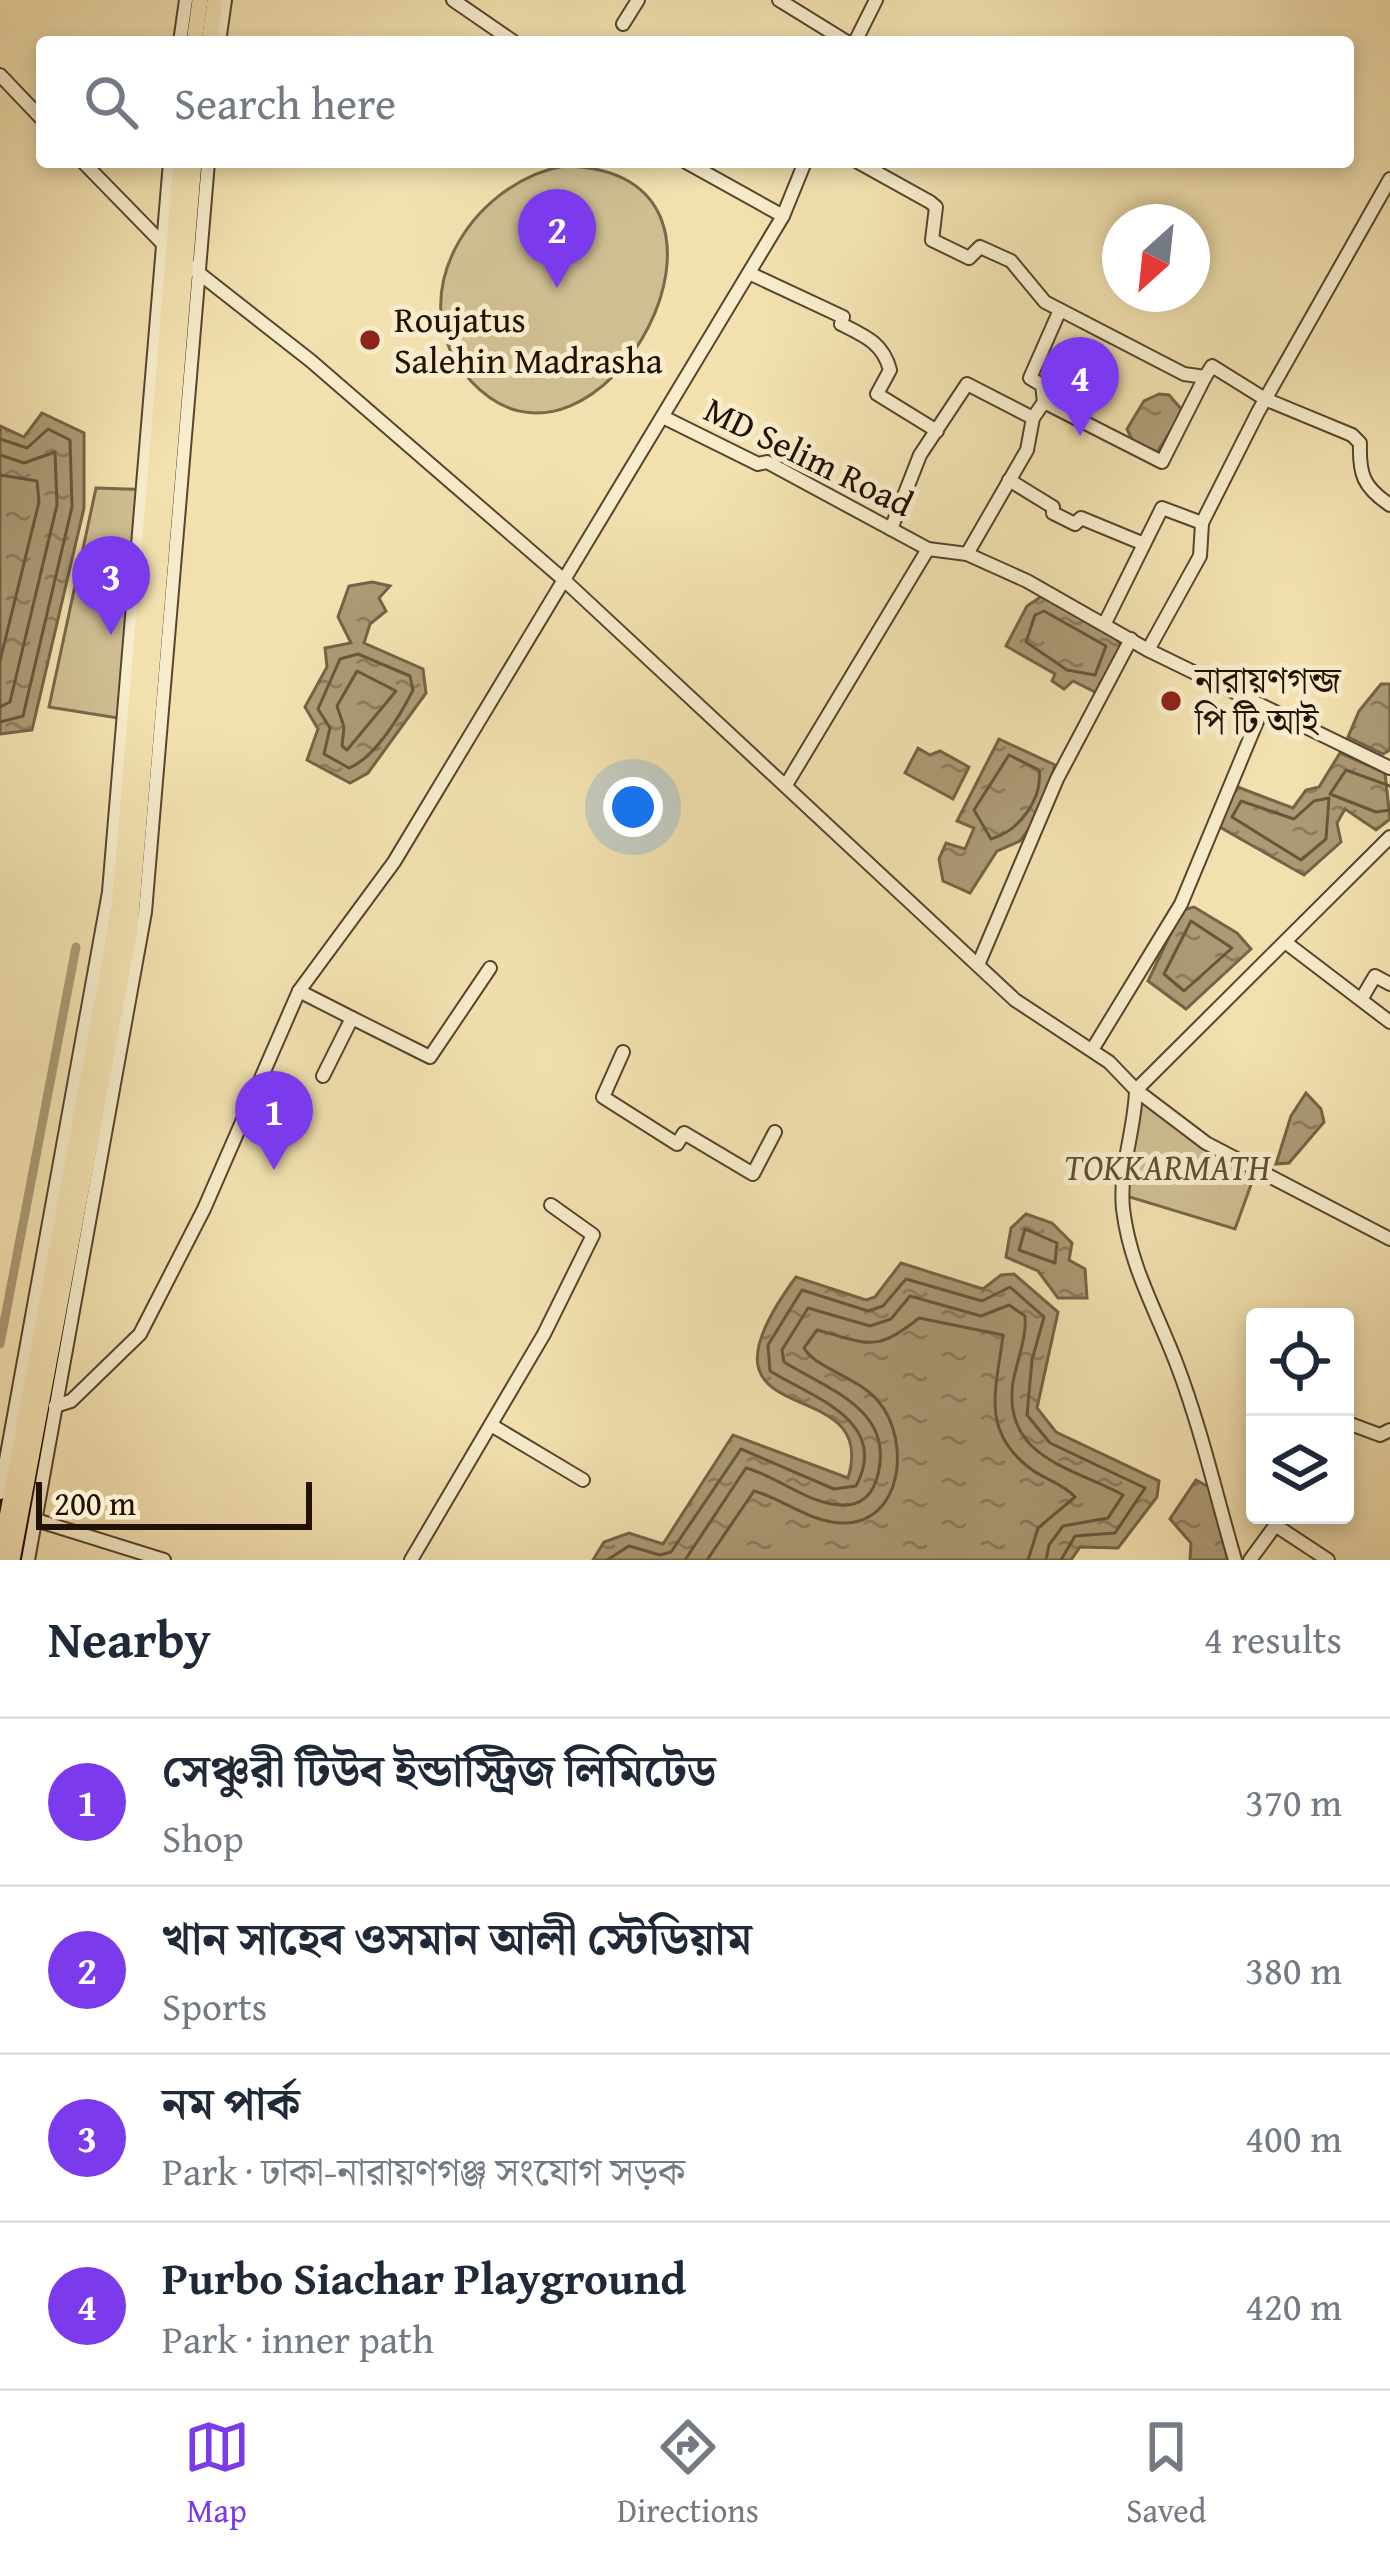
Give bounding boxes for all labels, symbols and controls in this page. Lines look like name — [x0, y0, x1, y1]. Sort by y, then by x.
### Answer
search box — [36, 36, 1354, 168]
icon: search — [78, 69, 144, 135]
text: Search here — [174, 70, 396, 135]
pin: 2 — [518, 189, 596, 288]
north arrow — [1102, 204, 1210, 312]
place label: Roujatus Salehin Madrasha — [394, 292, 663, 386]
marker: Roujatus Salehin Madrasha — [357, 327, 383, 353]
pin: 4 — [1041, 337, 1119, 436]
street label: MD Selim Road — [696, 382, 923, 529]
pin: 3 — [72, 536, 150, 635]
place label: নারায়ণগন্জ পি টি আই — [1193, 653, 1343, 747]
marker: নারায়ণগন্জ পি টি আই — [1158, 688, 1184, 714]
your location — [603, 777, 663, 837]
pin: 1 — [235, 1071, 313, 1170]
park label: TOKKARMATH — [1064, 1140, 1272, 1193]
map controls — [1246, 1308, 1354, 1524]
button: locate — [1246, 1308, 1354, 1416]
button: layers — [1246, 1416, 1354, 1524]
scale bar — [36, 1476, 312, 1529]
text: 200 m — [54, 1479, 136, 1527]
text: Nearby — [48, 1601, 211, 1676]
text: 4 results — [1204, 1610, 1342, 1667]
text: সেঞ্চুরী টিউব ইন্ডাস্ট্রিজ লিমিটেড — [162, 1737, 716, 1802]
text: 1 — [77, 1773, 97, 1830]
text: 370 m — [1245, 1773, 1342, 1830]
text: Shop — [162, 1809, 244, 1866]
text: খান সাহেব ওসমান আলী স্টেডিয়াম — [162, 1905, 752, 1970]
text: 2 — [77, 1941, 97, 1998]
text: 380 m — [1245, 1941, 1342, 1998]
text: Sports — [162, 1977, 267, 2034]
text: নম পার্ক — [162, 2070, 300, 2135]
text: 3 — [77, 2109, 97, 2166]
text: 400 m — [1245, 2109, 1342, 2166]
text: Park · ঢাকা-নারায়ণগঞ্জ সংযোগ সড়ক — [162, 2142, 685, 2199]
text: Purbo Siachar Playground — [162, 2245, 686, 2310]
text: 4 — [77, 2277, 97, 2334]
text: 420 m — [1245, 2277, 1342, 2334]
text: Park · inner path — [162, 2310, 434, 2367]
tab: Map — [184, 2414, 250, 2534]
tab: Directions — [617, 2414, 759, 2534]
tab: Saved — [1126, 2414, 1206, 2534]

